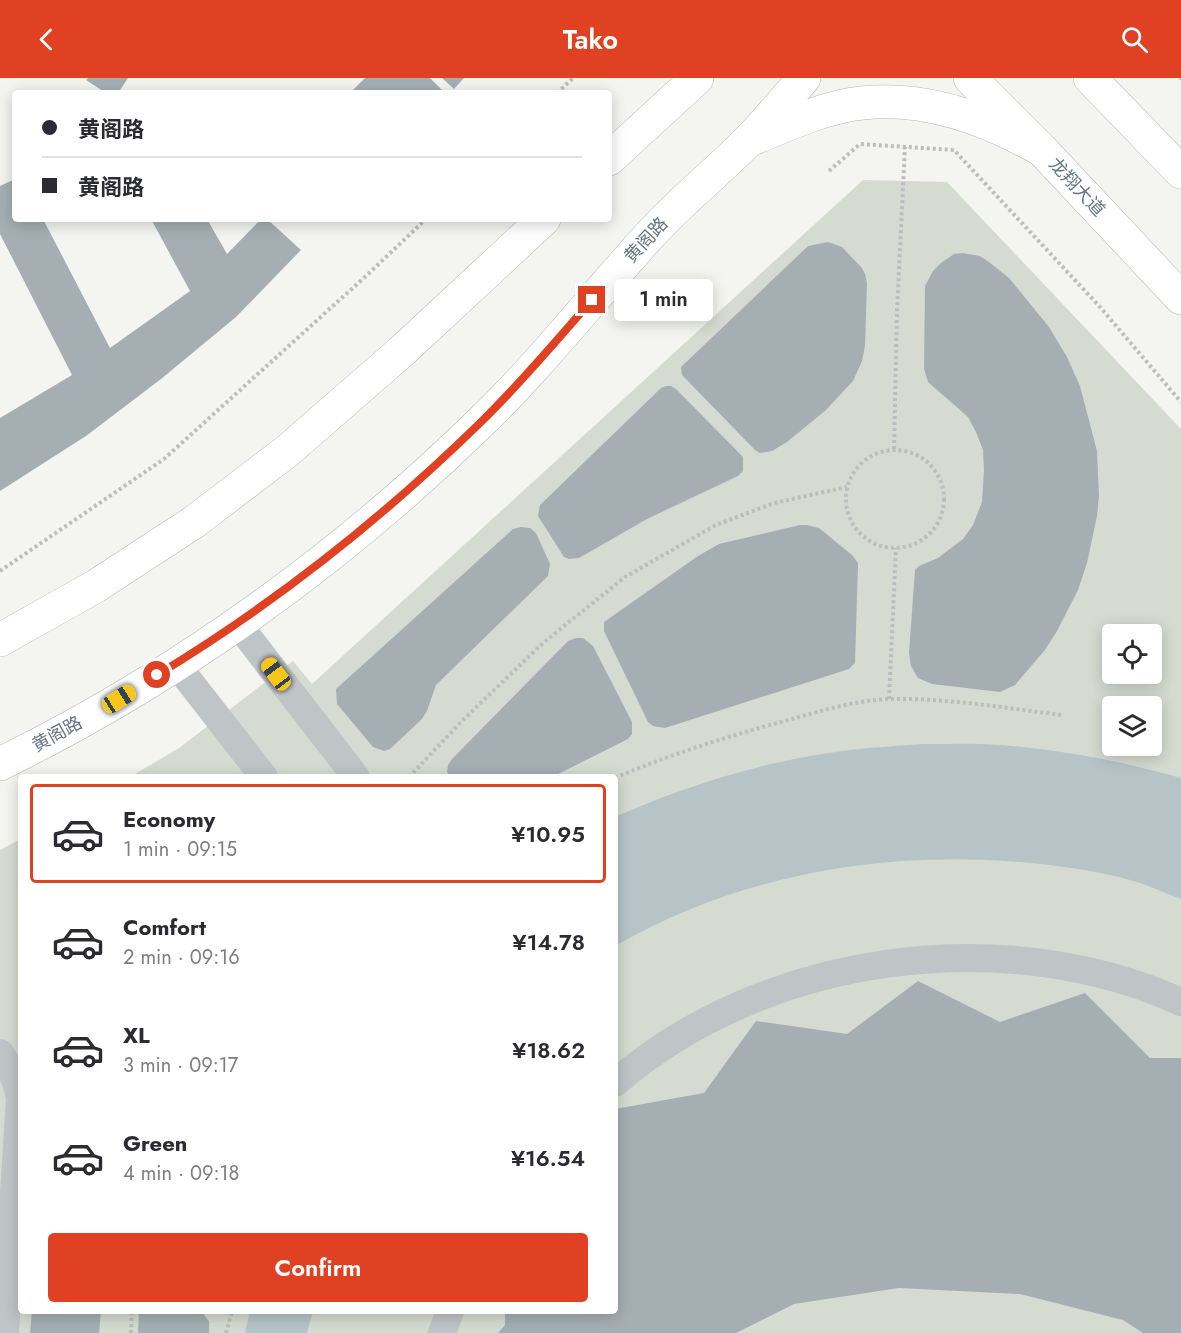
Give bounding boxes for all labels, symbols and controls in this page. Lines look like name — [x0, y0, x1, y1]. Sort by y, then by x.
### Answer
text: Tako — [563, 20, 618, 59]
icon: back — [30, 23, 63, 56]
icon: search — [1118, 23, 1151, 56]
text: 黄阁路 — [78, 113, 144, 145]
street label: 龙翔大道 — [1043, 152, 1111, 222]
text: 黄阁路 — [78, 171, 144, 203]
street label: 黄阁路 — [618, 211, 674, 269]
callout: 1 min — [613, 279, 712, 321]
text: 1 min — [639, 285, 688, 314]
route end — [578, 286, 605, 313]
map controls — [1102, 624, 1162, 756]
button: locate — [1102, 624, 1162, 684]
car — [258, 654, 294, 694]
route start — [143, 661, 170, 688]
car — [99, 682, 139, 716]
button: layers — [1102, 696, 1162, 756]
street label: 黄阁路 — [27, 710, 87, 758]
text: Economy — [123, 803, 215, 835]
icon: car — [51, 807, 105, 861]
text: ¥10.95 — [511, 818, 585, 850]
text: 1 min · 09:15 — [123, 835, 237, 864]
text: Comfort — [123, 911, 206, 943]
icon: car — [51, 915, 105, 969]
text: ¥14.78 — [513, 926, 585, 958]
text: 2 min · 09:16 — [123, 943, 240, 972]
text: XL — [123, 1019, 150, 1051]
icon: car — [51, 1023, 105, 1077]
text: ¥18.62 — [512, 1034, 585, 1066]
text: 3 min · 09:17 — [123, 1051, 238, 1080]
text: Green — [123, 1127, 187, 1159]
icon: car — [51, 1131, 105, 1185]
text: ¥16.54 — [511, 1142, 585, 1174]
text: 4 min · 09:18 — [123, 1159, 239, 1188]
button: Confirm — [48, 1233, 588, 1302]

